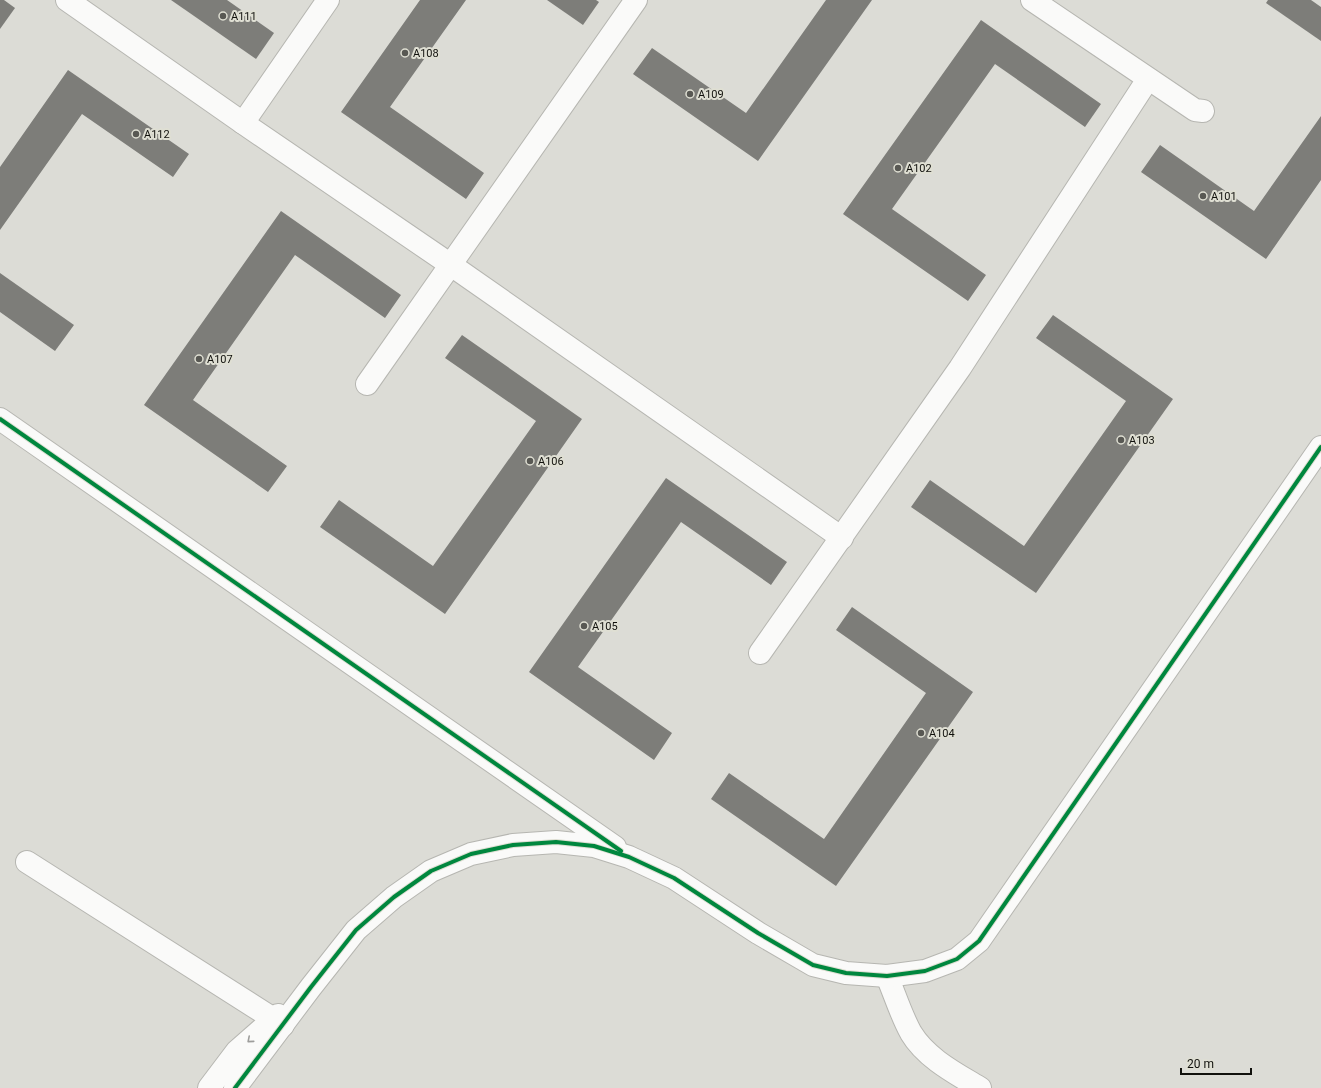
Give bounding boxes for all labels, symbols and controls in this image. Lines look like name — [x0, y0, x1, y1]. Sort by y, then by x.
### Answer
place label: A111 — [231, 10, 257, 23]
marker: A111 — [218, 11, 228, 21]
place label: A108 — [413, 47, 439, 60]
marker: A108 — [400, 48, 410, 58]
place label: A109 — [698, 88, 724, 101]
marker: A109 — [685, 89, 695, 99]
place label: A112 — [144, 128, 170, 141]
marker: A112 — [131, 129, 141, 139]
place label: A102 — [906, 162, 932, 175]
marker: A102 — [893, 163, 903, 173]
place label: A101 — [1211, 190, 1237, 203]
marker: A101 — [1198, 191, 1208, 201]
place label: A107 — [207, 353, 233, 366]
marker: A107 — [194, 354, 204, 364]
place label: A103 — [1129, 434, 1155, 447]
marker: A103 — [1116, 435, 1126, 445]
place label: A106 — [538, 455, 564, 468]
marker: A106 — [525, 456, 535, 466]
place label: A105 — [592, 620, 618, 633]
marker: A105 — [579, 621, 589, 631]
place label: A104 — [929, 727, 955, 740]
marker: A104 — [916, 728, 926, 738]
one-way arrow — [247, 1035, 255, 1042]
scale bar — [1181, 1050, 1251, 1076]
text: 20 m — [1187, 1057, 1214, 1071]

